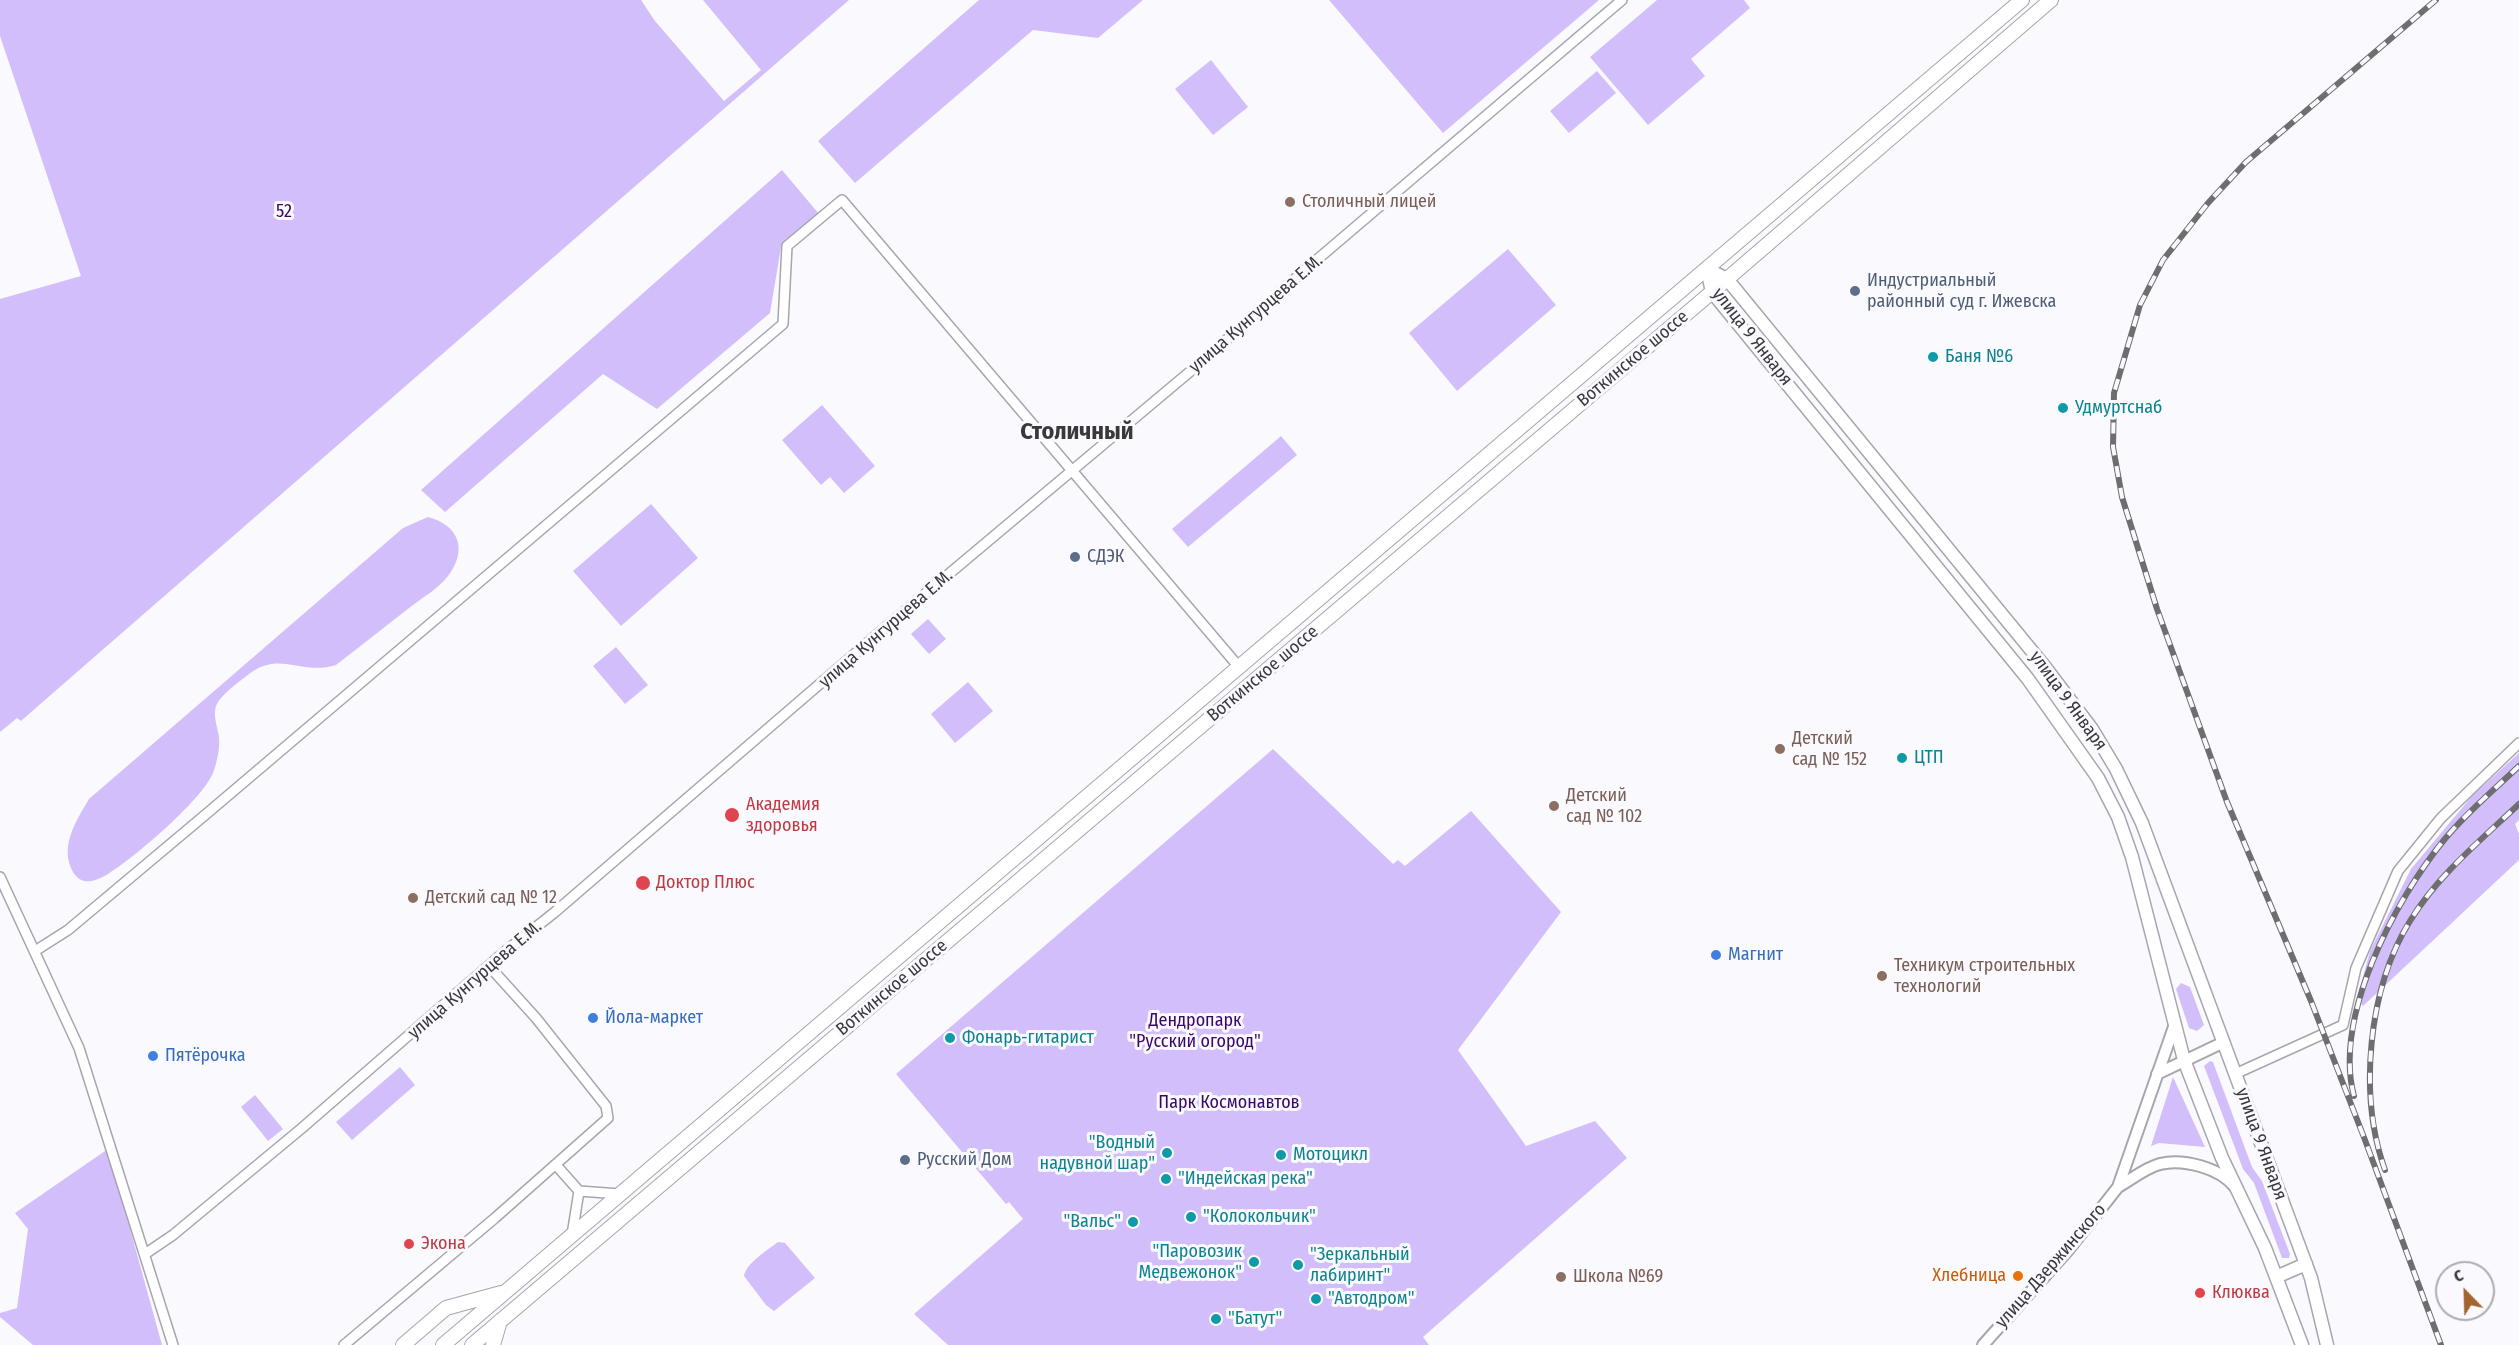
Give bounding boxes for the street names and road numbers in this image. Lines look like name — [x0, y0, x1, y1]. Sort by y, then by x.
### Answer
street label: улица Кунгурцева Е.М. — [1185, 250, 1327, 378]
street label: улица 9 Января — [1707, 284, 1797, 390]
street label: Воткинское шоссе — [1573, 306, 1693, 412]
street label: улица Кунгурцева Е.М. — [815, 565, 957, 693]
street label: Воткинское шоссе — [1203, 621, 1323, 727]
street label: улица 9 Января — [2025, 647, 2111, 755]
street label: улица Кунгурцева Е.М. — [404, 916, 546, 1044]
street label: Воткинское шоссе — [832, 935, 952, 1041]
street label: улица 9 Января — [2231, 1085, 2291, 1203]
street label: улица Дзержинского — [1991, 1199, 2111, 1333]

